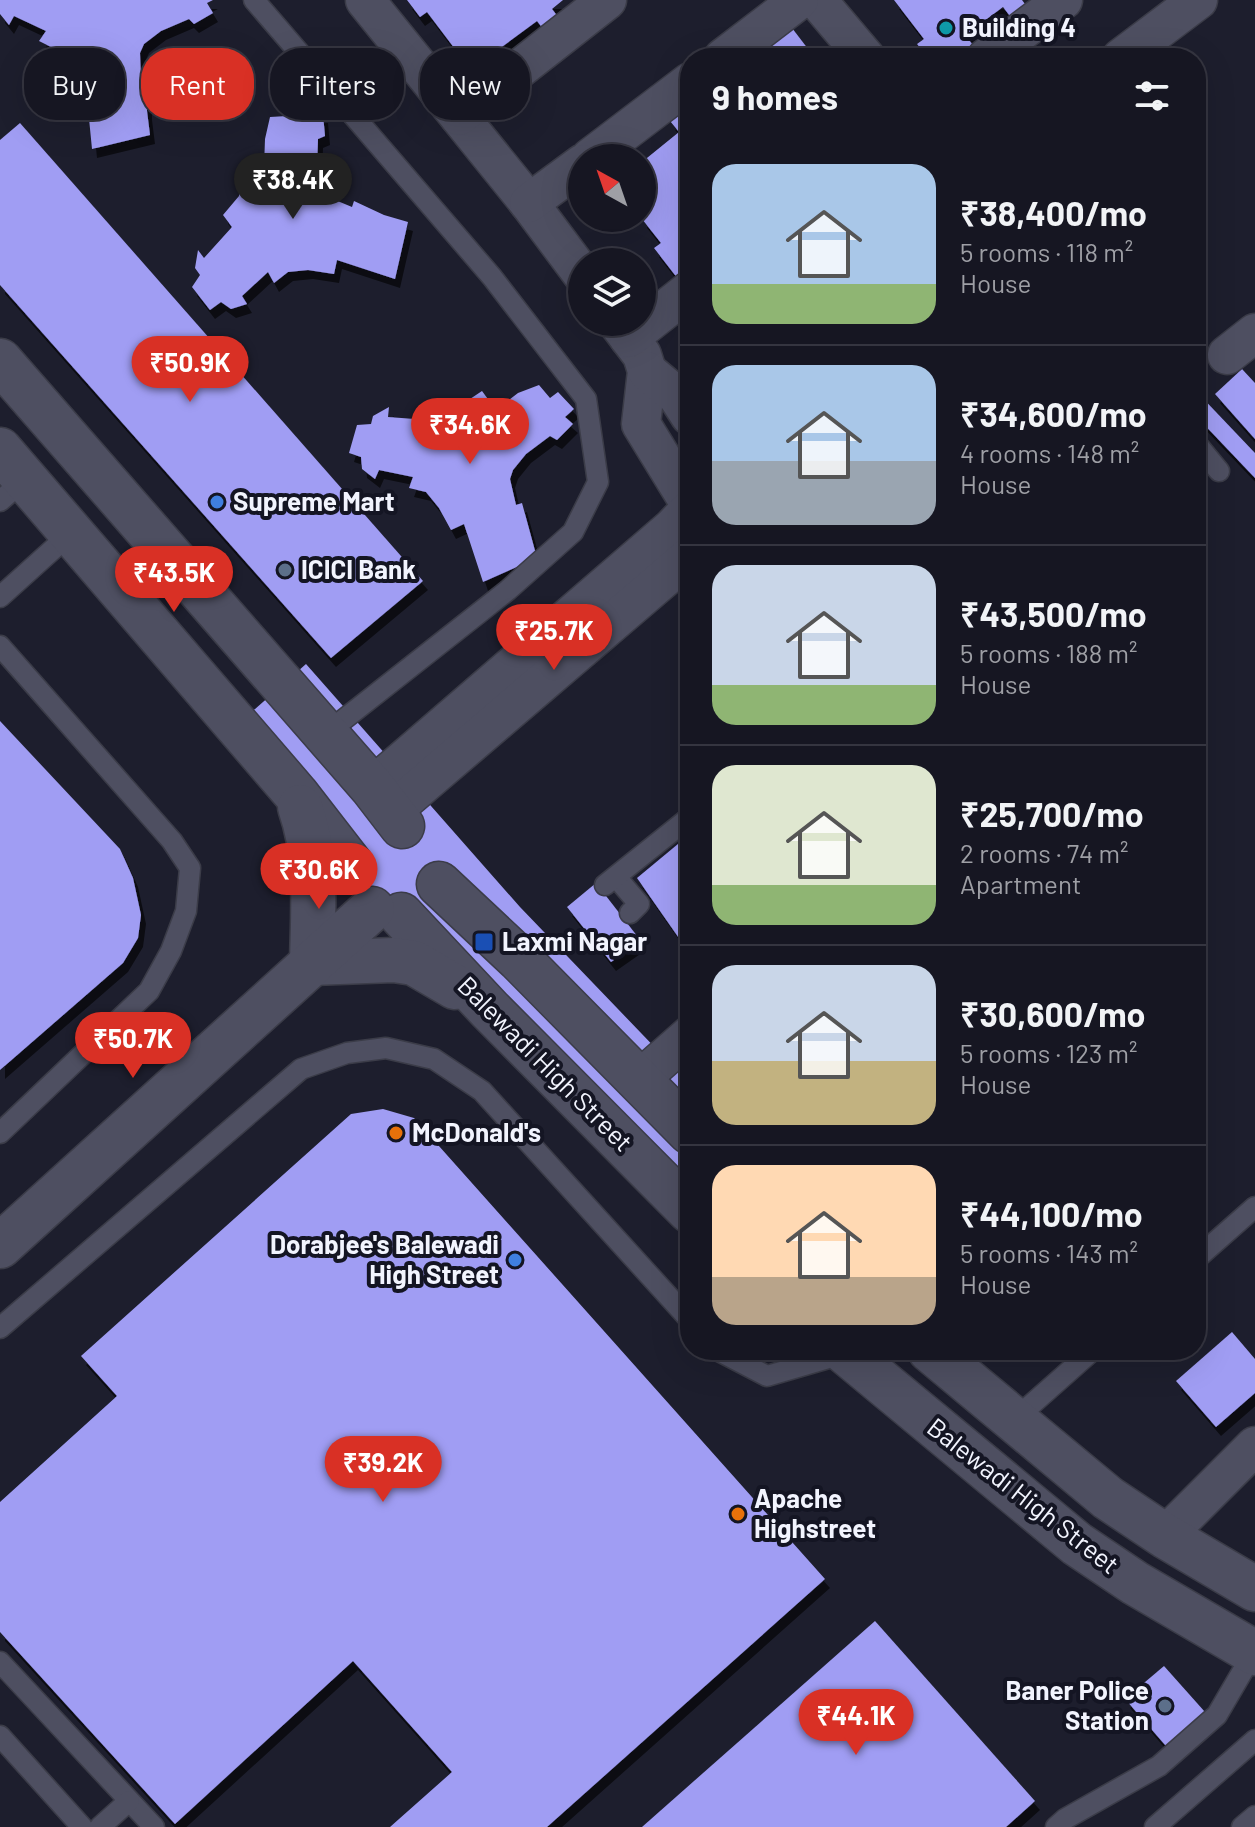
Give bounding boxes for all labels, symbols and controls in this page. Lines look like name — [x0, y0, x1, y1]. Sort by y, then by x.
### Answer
place label: Building 4 — [962, 11, 1076, 42]
marker: Building 4 — [937, 19, 955, 37]
chip: Buy — [24, 48, 125, 120]
chip: Rent — [141, 48, 254, 120]
chip: Filters — [270, 48, 404, 120]
chip: New — [420, 48, 530, 120]
icon: filters — [1130, 74, 1174, 118]
text: 9 homes — [712, 76, 838, 117]
north arrow — [568, 144, 656, 232]
map controls — [568, 144, 656, 336]
pin: ₹38.4K — [228, 153, 358, 221]
text: ₹38.4K — [252, 163, 334, 194]
text: ₹38,400/mo — [960, 192, 1147, 233]
icon: home — [776, 196, 872, 292]
text: 5 rooms · 118 m² — [960, 236, 1133, 267]
button: layers — [568, 248, 656, 336]
text: House — [960, 267, 1031, 298]
pin: ₹50.9K — [125, 336, 255, 404]
text: ₹50.9K — [150, 346, 230, 377]
text: ₹34,600/mo — [960, 393, 1147, 434]
icon: home — [776, 397, 872, 493]
pin: ₹34.6K — [405, 398, 535, 466]
text: ₹34.6K — [429, 408, 511, 439]
text: 4 rooms · 148 m² — [960, 437, 1139, 468]
text: House — [960, 468, 1031, 499]
place label: Supreme Mart — [233, 485, 395, 516]
marker: Supreme Mart — [208, 493, 226, 511]
pin: ₹43.5K — [109, 546, 239, 614]
place label: ICICI Bank — [301, 553, 416, 584]
text: ₹43.5K — [133, 556, 215, 587]
marker: ICICI Bank — [276, 561, 294, 579]
text: ₹43,500/mo — [960, 593, 1147, 634]
icon: home — [776, 597, 872, 693]
pin: ₹25.7K — [489, 604, 619, 672]
text: ₹25.7K — [514, 614, 594, 645]
text: 5 rooms · 188 m² — [960, 637, 1137, 668]
text: House — [960, 668, 1031, 699]
text: ₹25,700/mo — [960, 793, 1144, 834]
icon: home — [776, 797, 872, 893]
text: 2 rooms · 74 m² — [960, 837, 1128, 868]
pin: ₹30.6K — [254, 843, 384, 911]
text: ₹30.6K — [279, 853, 360, 884]
text: Apartment — [960, 868, 1081, 899]
place label: Laxmi Nagar — [502, 925, 647, 956]
marker: Laxmi Nagar — [473, 931, 495, 953]
street label: Balewadi High Street — [452, 969, 640, 1157]
text: ₹30,600/mo — [960, 993, 1146, 1034]
icon: home — [776, 997, 872, 1093]
pin: ₹50.7K — [68, 1012, 198, 1080]
text: ₹50.7K — [93, 1022, 173, 1053]
text: 5 rooms · 123 m² — [960, 1037, 1138, 1068]
text: House — [960, 1068, 1031, 1099]
place label: McDonald's — [412, 1116, 541, 1147]
marker: McDonald's — [387, 1124, 405, 1142]
text: ₹44,100/mo — [960, 1193, 1143, 1234]
icon: home — [776, 1197, 872, 1293]
place label: Dorabjee's Balewadi High Street — [270, 1228, 499, 1289]
text: 5 rooms · 143 m² — [960, 1237, 1138, 1268]
marker: Dorabjee's Balewadi High Street — [506, 1251, 524, 1269]
text: House — [960, 1268, 1031, 1299]
street label: Balewadi High Street — [922, 1410, 1126, 1579]
pin: ₹39.2K — [318, 1436, 448, 1504]
text: ₹39.2K — [343, 1446, 423, 1477]
place label: Apache Highstreet — [754, 1482, 876, 1543]
marker: Apache Highstreet — [729, 1505, 747, 1523]
place label: Baner Police Station — [1006, 1674, 1149, 1735]
pin: ₹44.1K — [791, 1689, 921, 1757]
marker: Baner Police Station — [1156, 1697, 1174, 1715]
text: ₹44.1K — [817, 1699, 895, 1730]

